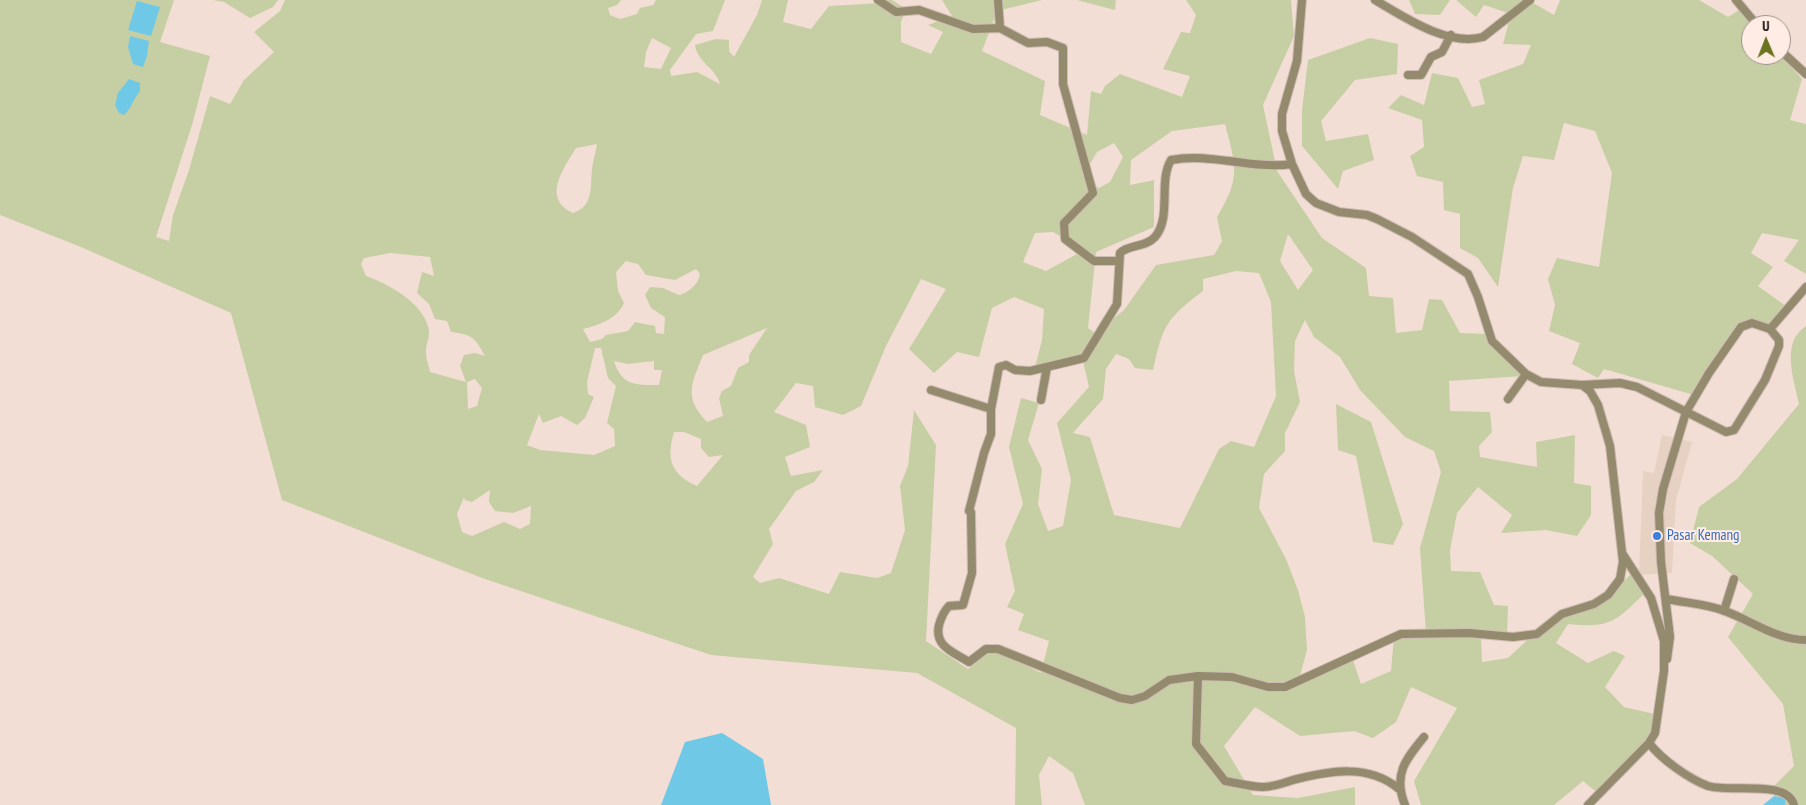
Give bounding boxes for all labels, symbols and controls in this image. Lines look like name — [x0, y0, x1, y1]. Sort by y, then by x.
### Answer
north arrow — [1741, 15, 1791, 65]
text: U — [1762, 17, 1770, 35]
place label: Pasar Kemang — [1667, 527, 1740, 545]
marker: Pasar Kemang — [1651, 530, 1663, 542]

